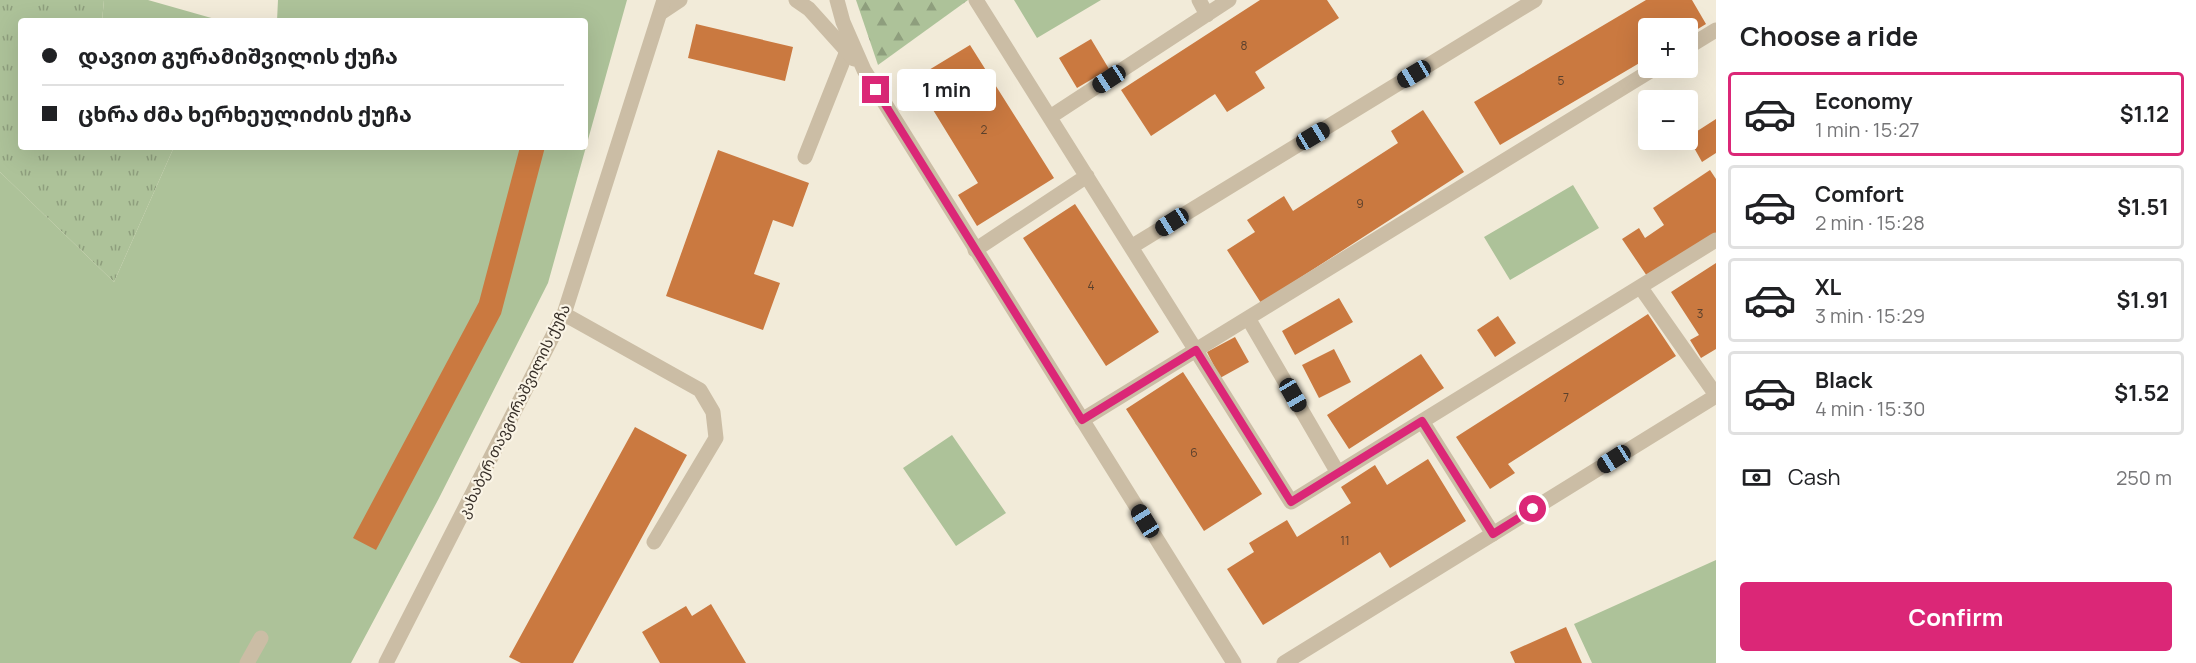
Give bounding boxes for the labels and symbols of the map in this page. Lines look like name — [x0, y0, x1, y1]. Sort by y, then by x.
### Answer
house number: 8 — [1241, 37, 1248, 54]
car — [1394, 57, 1434, 91]
car — [1089, 62, 1129, 96]
callout: 1 min — [897, 69, 996, 111]
house number: 5 — [1558, 72, 1565, 89]
route end — [862, 76, 889, 103]
car — [1293, 119, 1333, 153]
house number: 2 — [981, 121, 988, 138]
house number: 9 — [1356, 195, 1364, 212]
car — [1152, 205, 1192, 239]
house number: 4 — [1087, 277, 1095, 294]
street label: კახაბერ თავგორაშვილის ქუჩა — [453, 300, 575, 522]
house number: 3 — [1697, 305, 1703, 322]
car — [1276, 375, 1310, 415]
house number: 7 — [1563, 389, 1569, 406]
car — [1594, 442, 1634, 476]
house number: 6 — [1190, 444, 1198, 461]
route start — [1519, 495, 1546, 522]
car — [1128, 501, 1162, 541]
house number: 11 — [1340, 532, 1350, 549]

